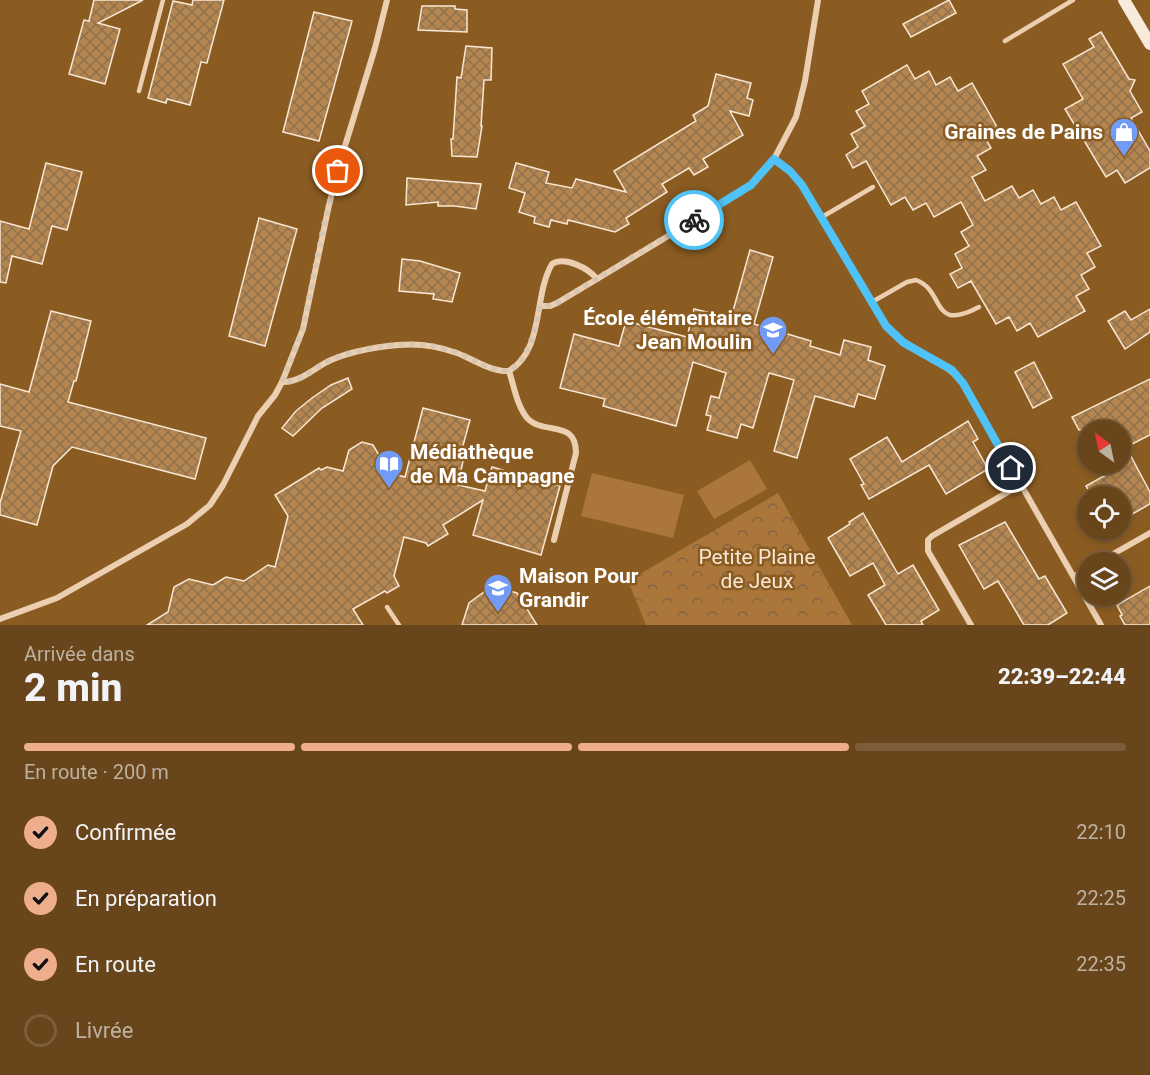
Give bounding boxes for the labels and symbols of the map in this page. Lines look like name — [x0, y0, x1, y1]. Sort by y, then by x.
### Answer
shop icon: Graines de Pains — [1108, 116, 1140, 158]
place label: Graines de Pains — [944, 120, 1103, 144]
pin — [312, 145, 363, 196]
courier — [664, 190, 724, 250]
place label: École élémentaire Jean Moulin — [583, 306, 752, 354]
school or university icon: École élémentaire Jean Moulin — [757, 314, 789, 356]
north arrow — [1077, 420, 1131, 474]
place label: Médiathèque de Ma Campagne — [410, 440, 575, 488]
pin — [985, 442, 1036, 493]
library icon: Médiathèque de Ma Campagne — [373, 448, 405, 490]
park label: Petite Plaine de Jeux — [698, 545, 816, 593]
place label: Maison Pour Grandir — [519, 564, 639, 612]
school or university icon: Maison Pour Grandir — [482, 572, 514, 614]

